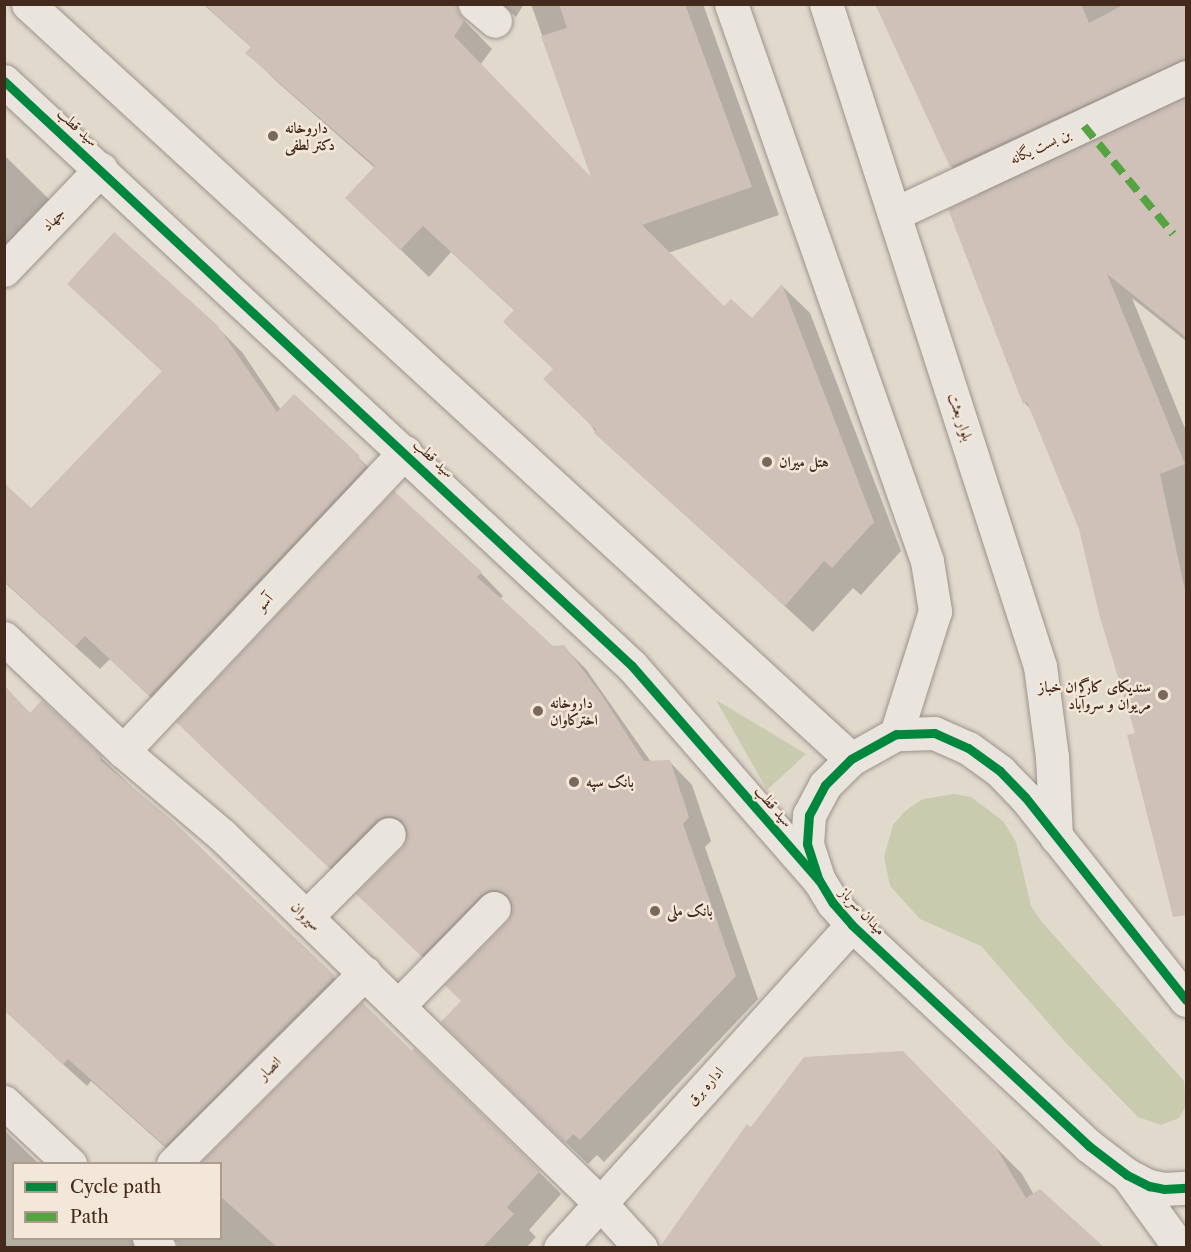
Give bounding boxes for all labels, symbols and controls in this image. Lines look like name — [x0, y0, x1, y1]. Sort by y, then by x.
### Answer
street label: سید قطب — [54, 104, 102, 150]
place label: داروخانه دکتر لطفی — [285, 118, 335, 153]
street label: بن بست یگانه — [1007, 124, 1073, 168]
marker: داروخانه دکتر لطفی — [266, 129, 280, 143]
street label: جهاد — [38, 203, 68, 235]
street label: بلوار بعثت — [945, 390, 977, 444]
street label: سید قطب — [410, 435, 458, 481]
place label: هتل میران — [779, 453, 829, 471]
marker: هتل میران — [760, 455, 774, 469]
street label: آسو — [252, 590, 276, 614]
place label: سندیکای کارگران خباز مریوان و سروآباد — [1039, 677, 1151, 712]
marker: سندیکای کارگران خباز مریوان و سروآباد — [1156, 688, 1170, 702]
place label: داروخانه اخترکاوان — [550, 693, 598, 728]
marker: داروخانه اخترکاوان — [531, 704, 545, 718]
place label: بانک سپه — [586, 773, 634, 791]
marker: بانک سپه — [567, 775, 581, 789]
street label: سید قطب — [751, 782, 797, 830]
street label: میدان سرباز — [836, 883, 890, 939]
street label: سیروان — [287, 898, 325, 934]
place label: بانک ملی — [667, 902, 713, 920]
marker: بانک ملی — [648, 904, 662, 918]
street label: انصار — [253, 1052, 285, 1084]
street label: اداره برق — [683, 1063, 727, 1109]
legend — [12, 1162, 222, 1240]
text: Cycle path — [70, 1176, 161, 1198]
text: Path — [70, 1206, 109, 1228]

